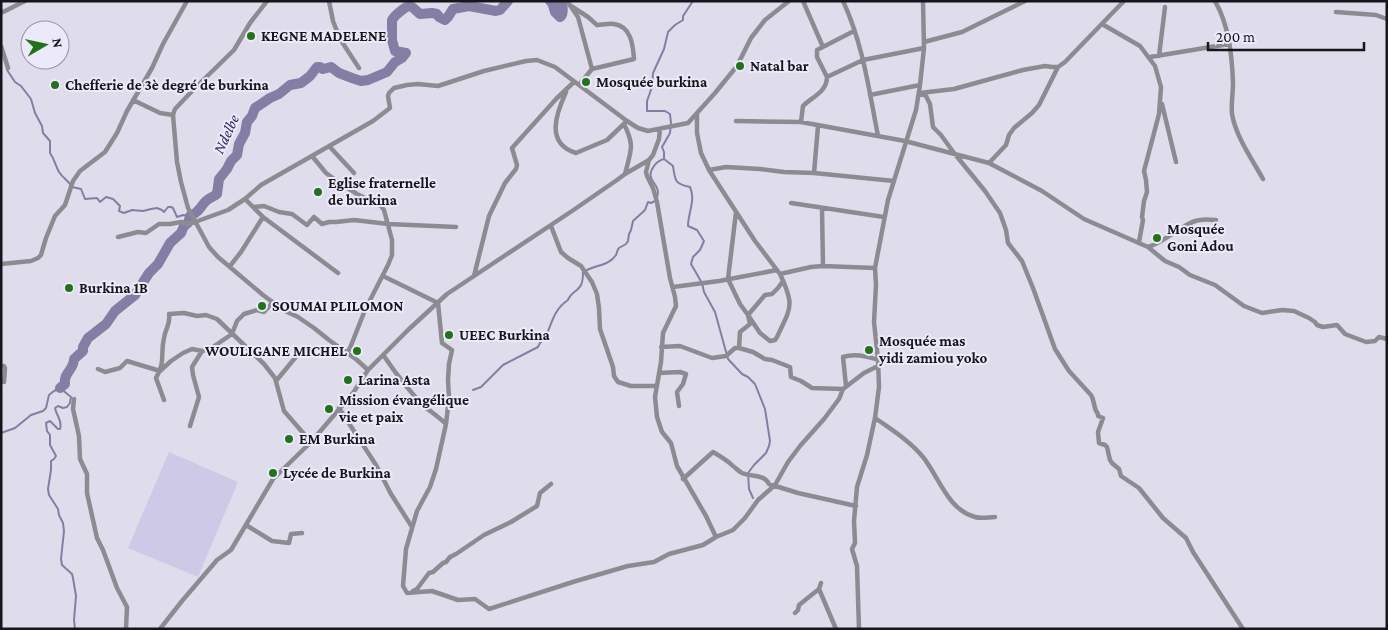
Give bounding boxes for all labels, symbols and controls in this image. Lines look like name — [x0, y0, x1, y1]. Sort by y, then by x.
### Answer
north arrow — [20, 20, 70, 70]
scale bar — [1208, 20, 1364, 52]
place label: KEGNE MADELENE — [261, 28, 387, 44]
text: 200 m — [1216, 29, 1255, 45]
marker: KEGNE MADELENE — [245, 30, 257, 42]
text: N — [49, 37, 67, 49]
place label: Natal bar — [750, 58, 809, 74]
marker: Natal bar — [734, 60, 746, 72]
place label: Mosquée burkina — [596, 74, 708, 90]
marker: Mosquée burkina — [580, 76, 592, 88]
place label: Chefferie de 3è degré de burkina — [65, 77, 270, 93]
marker: Chefferie de 3è degré de burkina — [49, 79, 61, 91]
water label: Ndelbe — [210, 112, 242, 156]
place label: Eglise fraternelle de burkina — [328, 175, 436, 208]
marker: Eglise fraternelle de burkina — [312, 186, 324, 198]
place label: Mosquée Goni Adou — [1167, 221, 1234, 254]
marker: Mosquée Goni Adou — [1151, 232, 1163, 244]
place label: Burkina 1B — [79, 280, 148, 296]
marker: Burkina 1B — [63, 282, 75, 294]
place label: SOUMAI PLILOMON — [272, 298, 403, 314]
marker: SOUMAI PLILOMON — [256, 300, 268, 312]
place label: UEEC Burkina — [459, 327, 551, 343]
marker: UEEC Burkina — [443, 329, 455, 341]
place label: Mosquée mas yidi zamiou yoko — [878, 333, 987, 366]
place label: WOULIGANE MICHEL — [204, 343, 348, 359]
marker: Mosquée mas yidi zamiou yoko — [863, 344, 875, 356]
marker: WOULIGANE MICHEL — [351, 345, 363, 357]
place label: Larina Asta — [358, 372, 431, 388]
marker: Larina Asta — [342, 374, 354, 386]
place label: Mission évangélique vie et paix — [338, 392, 469, 425]
marker: Mission évangélique vie et paix — [323, 403, 335, 415]
place label: EM Burkina — [299, 431, 376, 447]
marker: EM Burkina — [283, 433, 295, 445]
place label: Lycée de Burkina — [283, 465, 391, 481]
marker: Lycée de Burkina — [267, 467, 279, 479]

